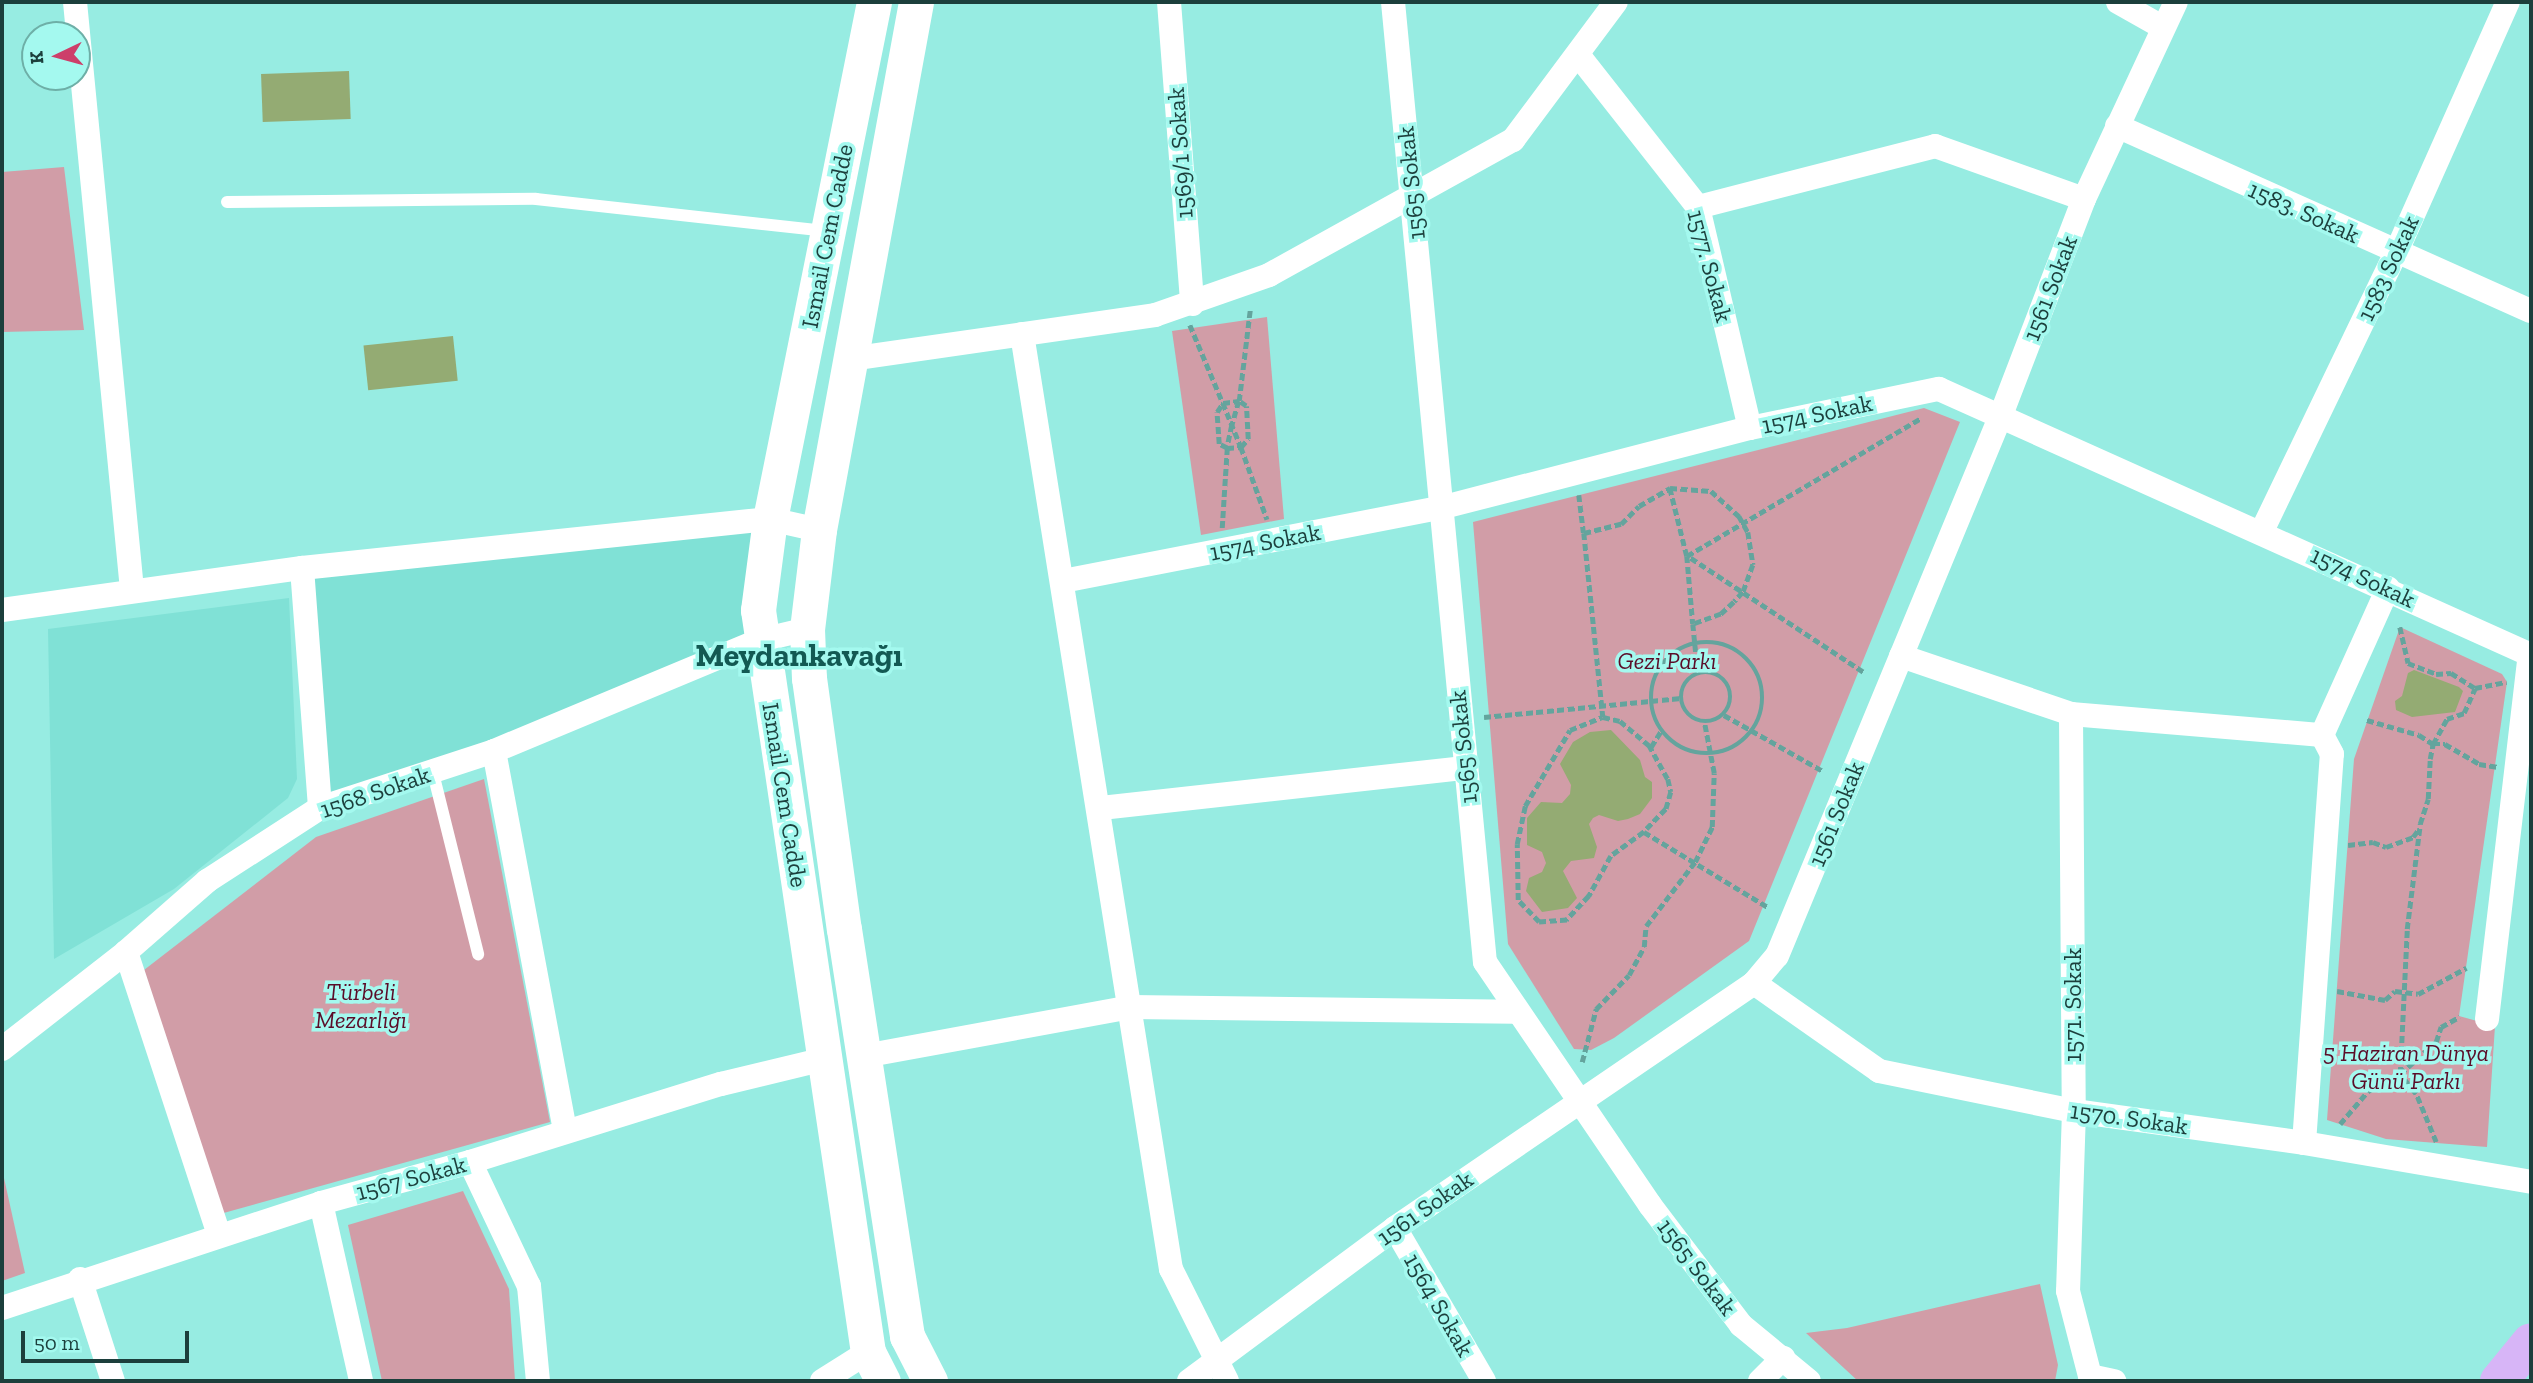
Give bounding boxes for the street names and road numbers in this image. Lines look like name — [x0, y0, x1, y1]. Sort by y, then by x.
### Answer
street label: 1569/1 Sokak — [1161, 86, 1199, 220]
street label: 1565 Sokak — [1391, 125, 1431, 241]
street label: Ismail Cem Cadde — [795, 142, 859, 330]
street label: 1583. Sokak — [2244, 175, 2364, 249]
street label: 1577. Sokak — [1681, 207, 1739, 325]
street label: 1583 Sokak — [2351, 211, 2425, 325]
street label: 1561 Sokak — [2017, 231, 2083, 345]
street label: 1574 Sokak — [1759, 388, 1875, 440]
street label: 1574 Sokak — [1207, 517, 1323, 567]
street label: 1574 Sokak — [2306, 540, 2420, 614]
street label: 1565 Sokak — [1443, 689, 1483, 805]
street label: Ismail Cem Cadde — [756, 701, 814, 889]
street label: 1561 Sokak — [1802, 757, 1870, 871]
street label: 1568 Sokak — [316, 760, 434, 824]
street label: 1571. Sokak — [2059, 948, 2087, 1062]
street label: 1570. Sokak — [2068, 1095, 2190, 1141]
street label: 1567 Sokak — [353, 1150, 469, 1206]
street label: 1561 Sokak — [1371, 1164, 1479, 1252]
street label: 1565 Sokak — [1651, 1213, 1743, 1321]
street label: 1564 Sokak — [1398, 1248, 1480, 1362]

